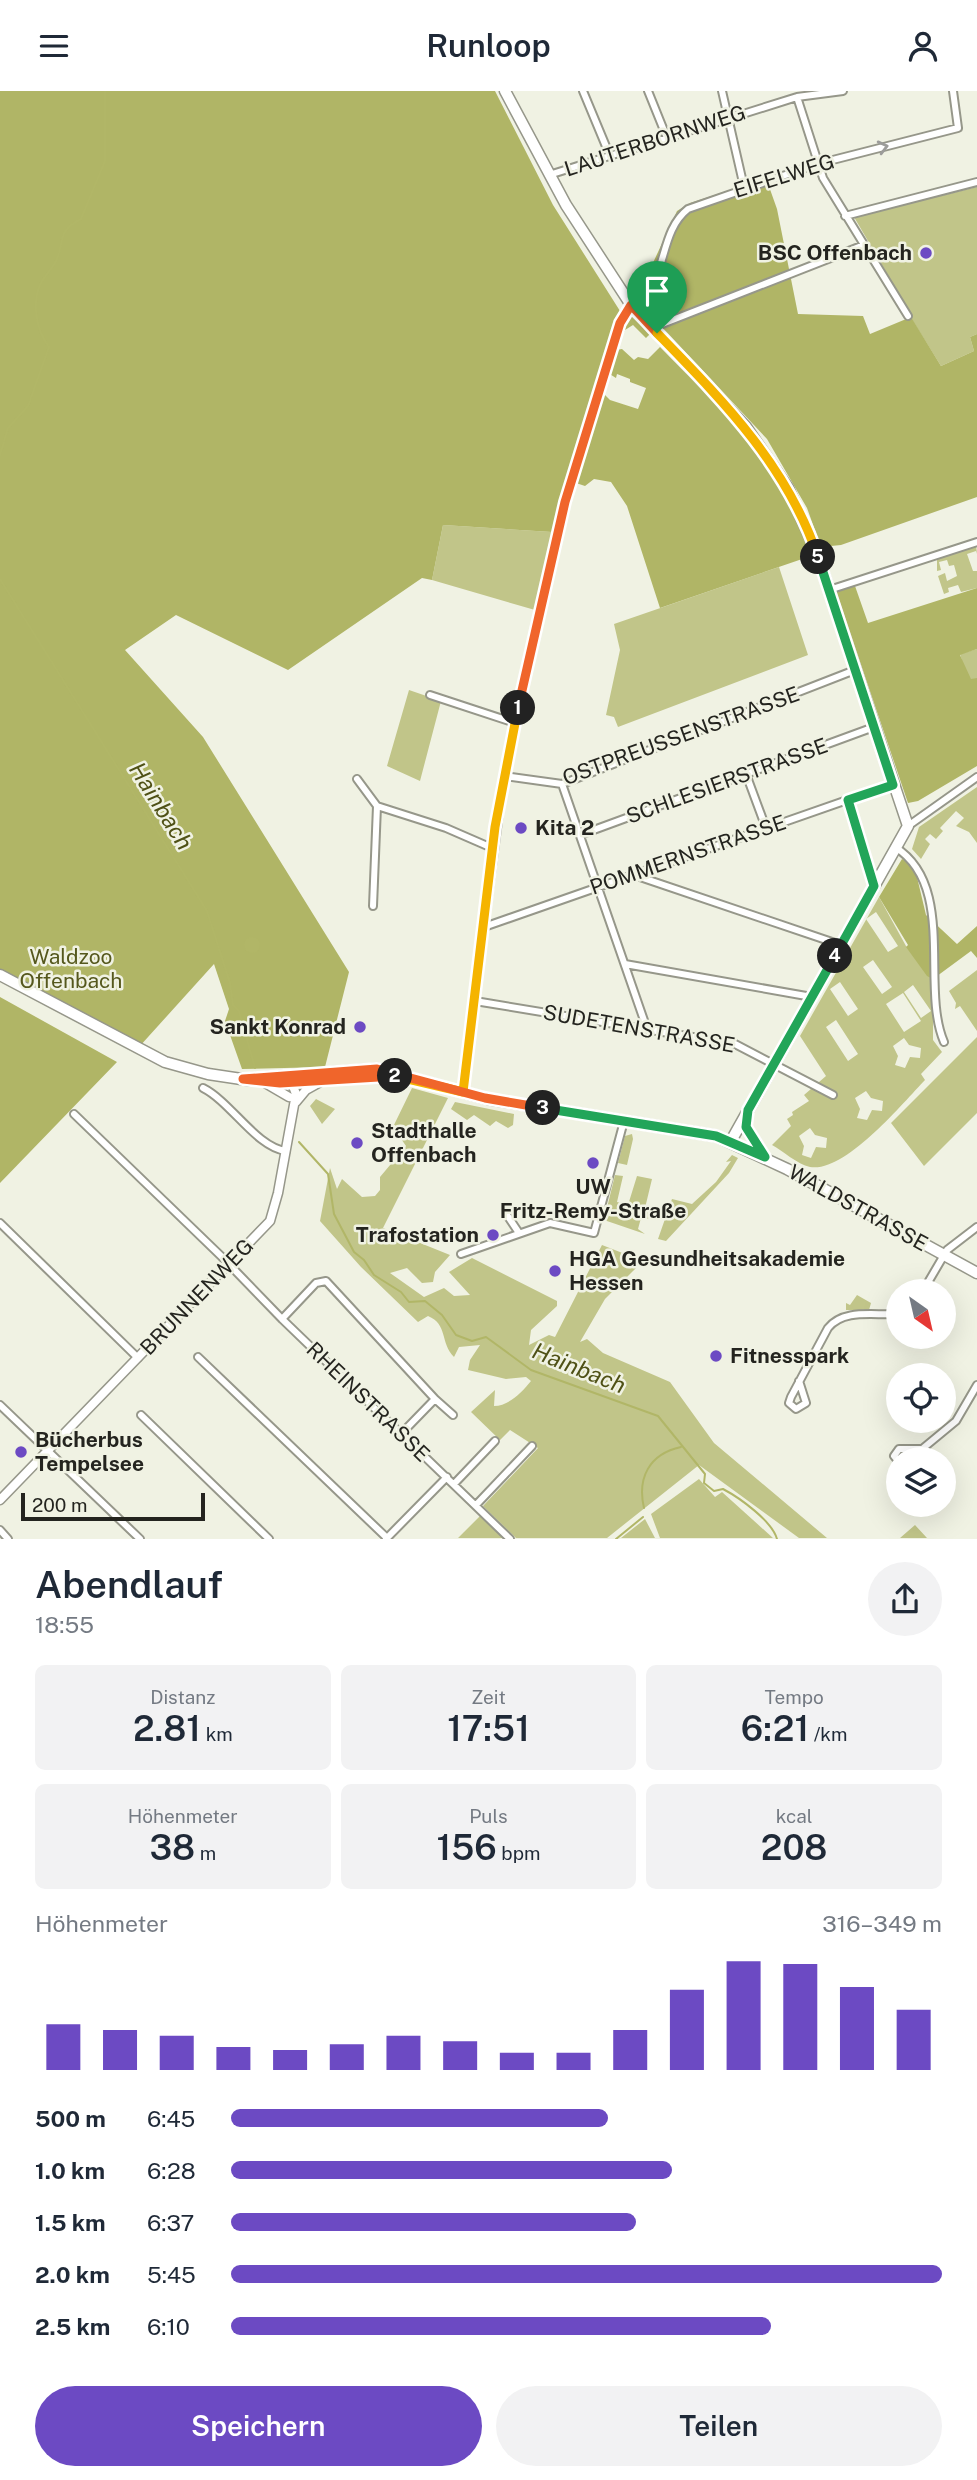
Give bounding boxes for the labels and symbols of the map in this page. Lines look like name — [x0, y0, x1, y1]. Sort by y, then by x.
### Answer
street label: LAUTERBORNWEG — [561, 99, 749, 182]
one-way arrow — [877, 141, 889, 155]
street label: EIFELWEG — [731, 148, 837, 203]
place label: BSC Offenbach — [758, 240, 912, 265]
marker: BSC Offenbach — [918, 245, 934, 261]
pin — [627, 261, 687, 333]
pin: 5 — [800, 539, 836, 575]
street label: OSTPREUSSENSTRASSE — [559, 681, 803, 790]
pin: 1 — [500, 691, 536, 725]
street label: SCHLESIERSTRASSE — [623, 732, 831, 829]
water label: Hainbach — [124, 757, 199, 854]
street label: POMMERNSTRASSE — [587, 809, 789, 900]
place label: Kita 2 — [535, 815, 594, 840]
marker: Kita 2 — [513, 820, 529, 836]
pin: 4 — [818, 939, 852, 973]
park label: Waldzoo Offenbach — [20, 944, 122, 993]
street label: SUDETENSTRASSE — [541, 999, 737, 1058]
place label: Sankt Konrad — [210, 1014, 346, 1039]
marker: Sankt Konrad — [352, 1019, 368, 1035]
pin: 2 — [378, 1059, 412, 1093]
pin: 3 — [526, 1091, 560, 1125]
place label: Stadthalle Offenbach — [371, 1118, 477, 1167]
marker: Stadthalle Offenbach — [349, 1135, 365, 1151]
marker: UW Fritz-Remy-Straße — [585, 1155, 601, 1171]
street label: WALDSTRASSE — [784, 1159, 932, 1256]
place label: UW Fritz-Remy-Straße — [500, 1174, 686, 1223]
place label: Trafostation — [356, 1222, 479, 1247]
marker: Trafostation — [485, 1227, 501, 1243]
street label: BRUNNENWEG — [135, 1233, 258, 1360]
place label: HGA Gesundheitsakademie Hessen — [569, 1246, 845, 1295]
marker: HGA Gesundheitsakademie Hessen — [547, 1263, 563, 1279]
north arrow — [886, 1279, 956, 1349]
street label: RHEINSTRASSE — [302, 1337, 435, 1467]
water label: Hainbach — [529, 1337, 630, 1398]
place label: Fitnesspark — [730, 1343, 849, 1368]
marker: Fitnesspark — [708, 1348, 724, 1364]
place label: Bücherbus Tempelsee — [35, 1427, 144, 1476]
marker: Bücherbus Tempelsee — [13, 1444, 29, 1460]
scale bar — [21, 1489, 205, 1521]

